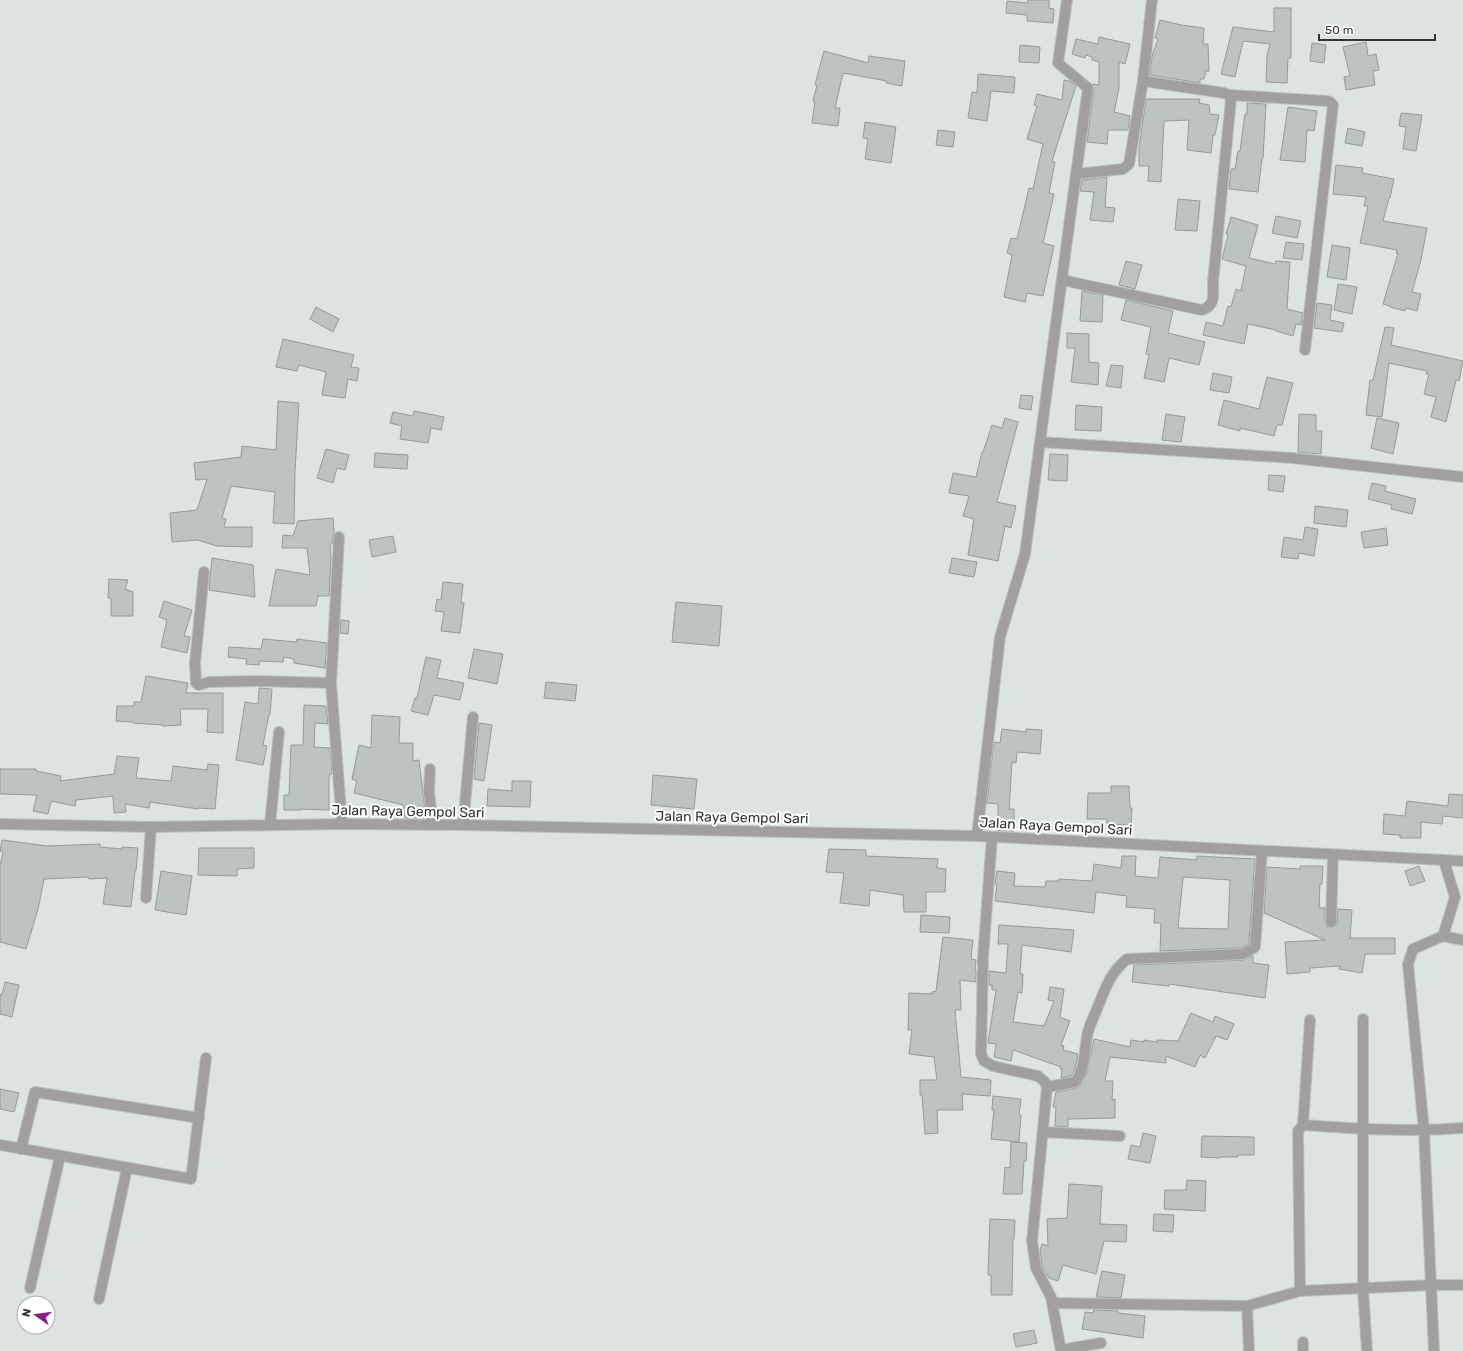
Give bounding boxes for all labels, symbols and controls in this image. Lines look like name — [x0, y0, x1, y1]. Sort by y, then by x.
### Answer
scale bar — [1319, 16, 1435, 42]
text: 50 m — [1325, 23, 1353, 37]
street label: Jalan Raya Gempol Sari — [331, 802, 485, 821]
street label: Jalan Raya Gempol Sari — [655, 808, 809, 827]
street label: Jalan Raya Gempol Sari — [979, 814, 1133, 839]
north arrow — [16, 1295, 56, 1335]
text: N — [20, 1307, 34, 1318]

